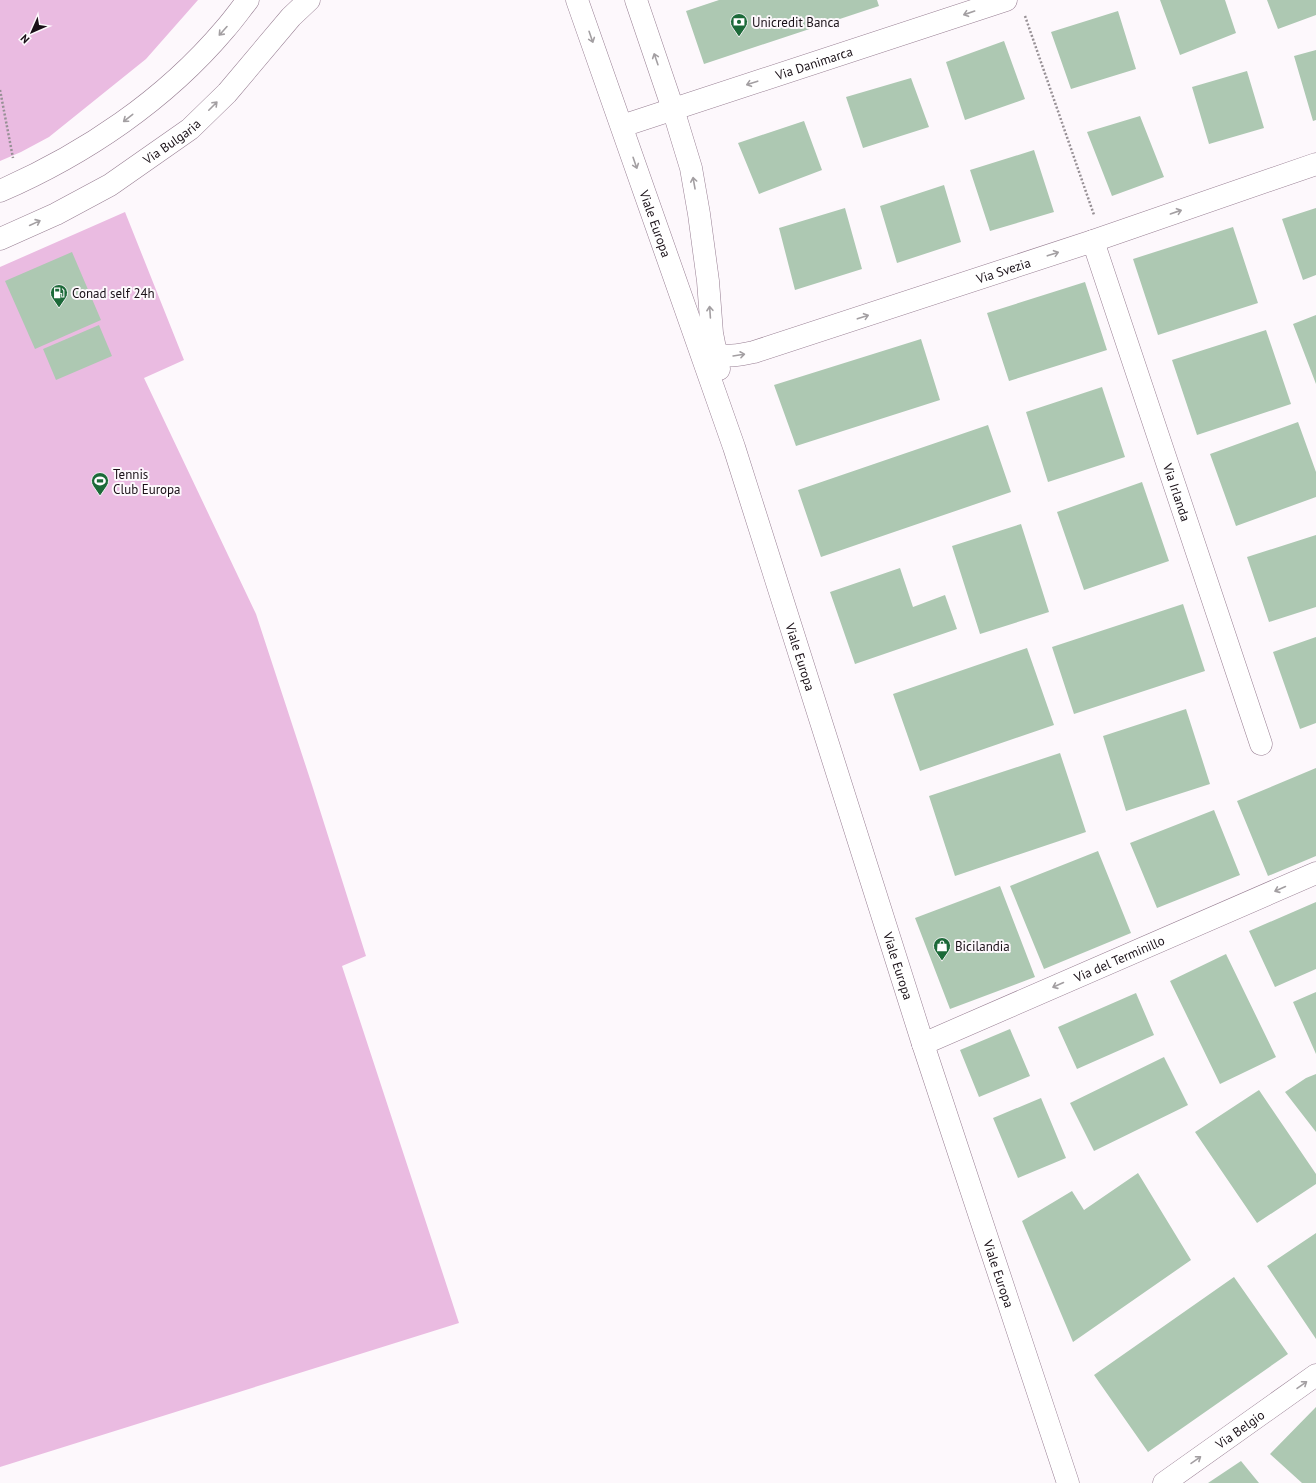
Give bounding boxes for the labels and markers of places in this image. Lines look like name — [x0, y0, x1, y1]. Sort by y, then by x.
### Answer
bank icon: Unicredit Banca — [729, 12, 749, 37]
place label: Unicredit Banca — [752, 14, 840, 31]
fuel station icon: Conad self 24h — [49, 283, 69, 308]
place label: Conad self 24h — [72, 285, 155, 302]
place label: Tennis Club Europa — [113, 466, 181, 498]
sports icon: Tennis Club Europa — [90, 471, 110, 496]
shop icon: Bicilandia — [932, 936, 952, 961]
place label: Bicilandia — [955, 938, 1010, 955]

